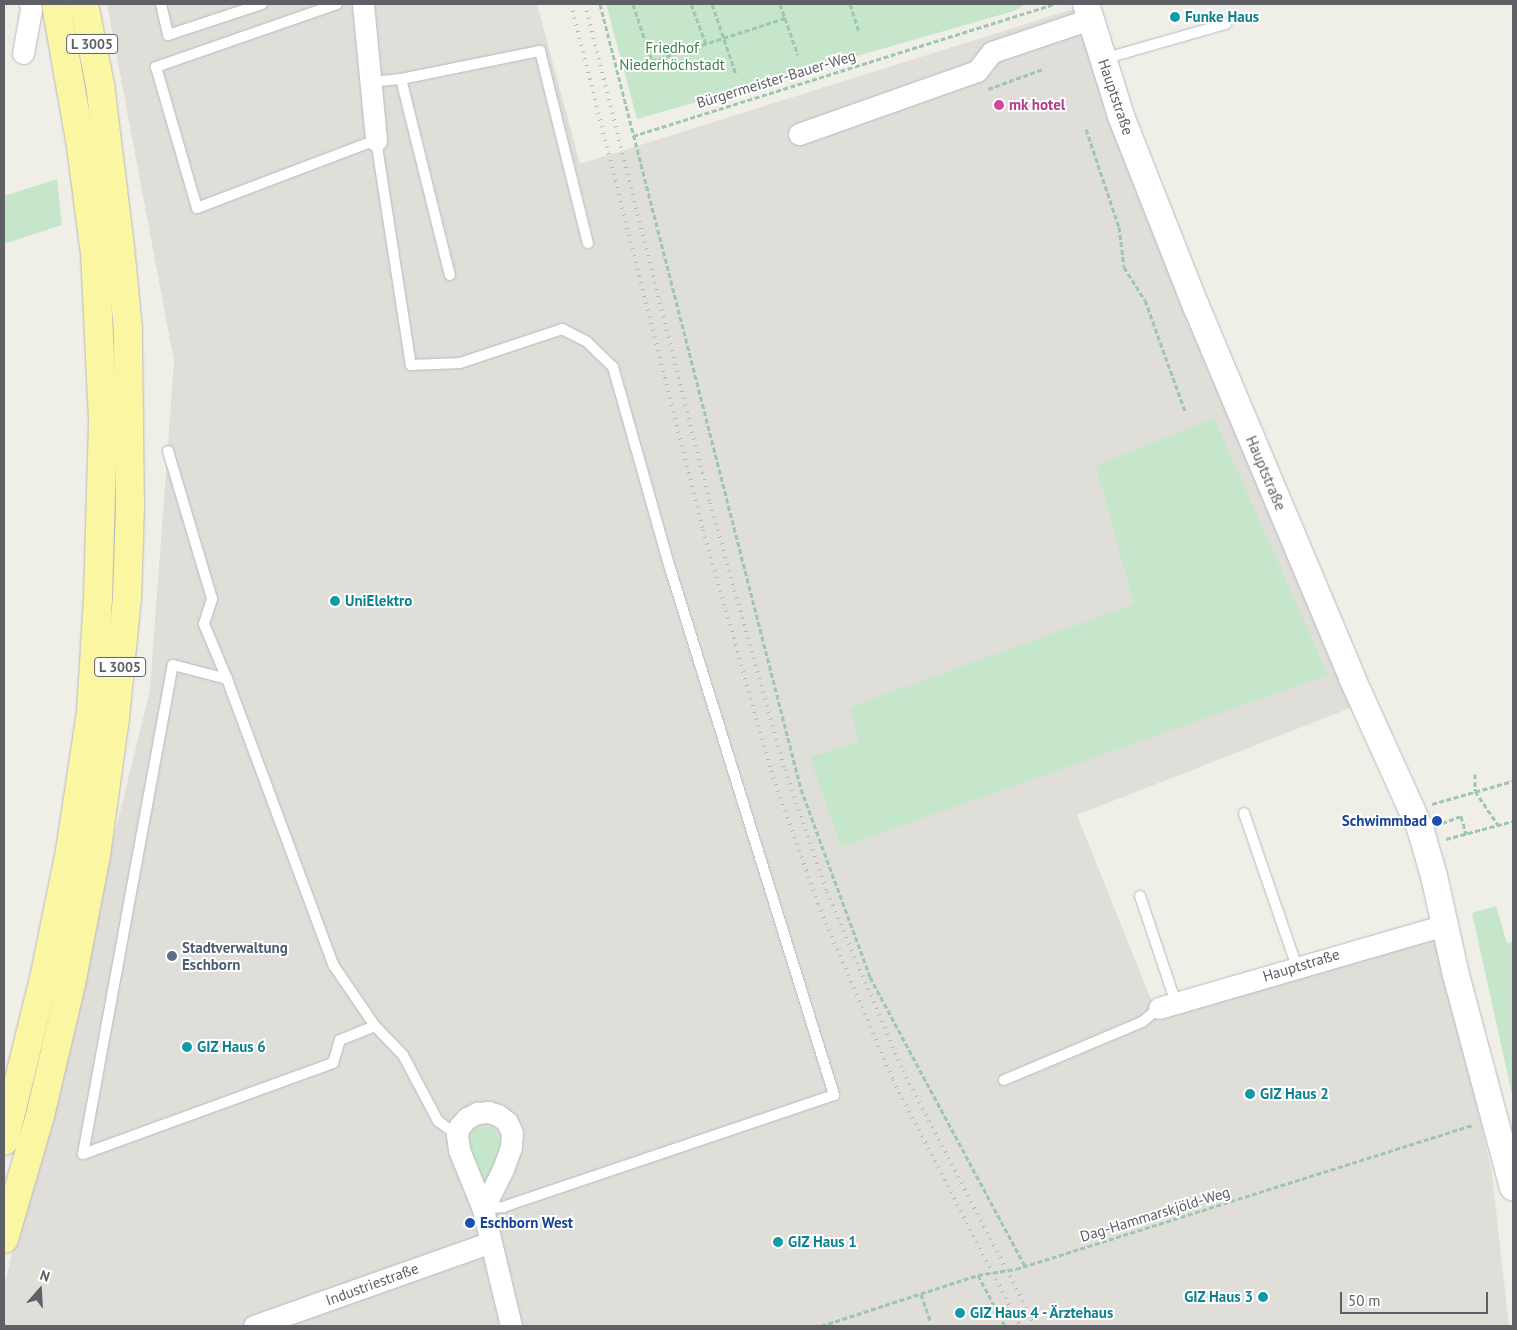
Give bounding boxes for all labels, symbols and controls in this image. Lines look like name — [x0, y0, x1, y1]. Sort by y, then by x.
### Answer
place label: Funke Haus — [1185, 8, 1259, 26]
marker: Funke Haus — [1169, 11, 1181, 23]
road number: L 3005 — [66, 33, 118, 56]
park label: Friedhof Niederhöchstadt — [619, 38, 725, 73]
street label: Bürgermeister-Bauer-Weg — [694, 46, 858, 112]
street label: Hauptstraße — [1095, 57, 1137, 137]
place label: mk hotel — [1009, 96, 1066, 114]
marker: mk hotel — [993, 99, 1005, 111]
street label: Hauptstraße — [1242, 433, 1290, 513]
place label: UniElektro — [345, 592, 412, 610]
marker: UniElektro — [329, 595, 341, 607]
road number: L 3005 — [94, 656, 146, 679]
place label: Schwimmbad — [1342, 812, 1427, 830]
marker: Schwimmbad — [1431, 815, 1443, 827]
place label: Stadtverwaltung Eschborn — [182, 938, 288, 973]
street label: Hauptstraße — [1260, 945, 1342, 985]
marker: Stadtverwaltung Eschborn — [166, 950, 178, 962]
place label: GIZ Haus 6 — [197, 1038, 266, 1056]
marker: GIZ Haus 6 — [181, 1041, 193, 1053]
place label: GIZ Haus 2 — [1260, 1085, 1329, 1103]
marker: GIZ Haus 2 — [1244, 1088, 1256, 1100]
street label: Dag-Hammarskjöld-Weg — [1078, 1183, 1232, 1245]
place label: Eschborn West — [480, 1214, 573, 1232]
marker: Eschborn West — [464, 1217, 476, 1229]
place label: GIZ Haus 1 — [788, 1233, 857, 1251]
marker: GIZ Haus 1 — [772, 1236, 784, 1248]
street label: Industriestraße — [323, 1259, 421, 1309]
north arrow — [15, 1265, 65, 1315]
text: N — [38, 1266, 52, 1286]
scale bar — [1342, 1282, 1490, 1314]
place label: GIZ Haus 3 — [1184, 1288, 1253, 1306]
marker: GIZ Haus 3 — [1257, 1291, 1269, 1303]
text: 50 m — [1348, 1291, 1381, 1310]
place label: GIZ Haus 4 - Ärztehaus — [970, 1304, 1116, 1322]
marker: GIZ Haus 4 - Ärztehaus — [954, 1307, 966, 1319]

